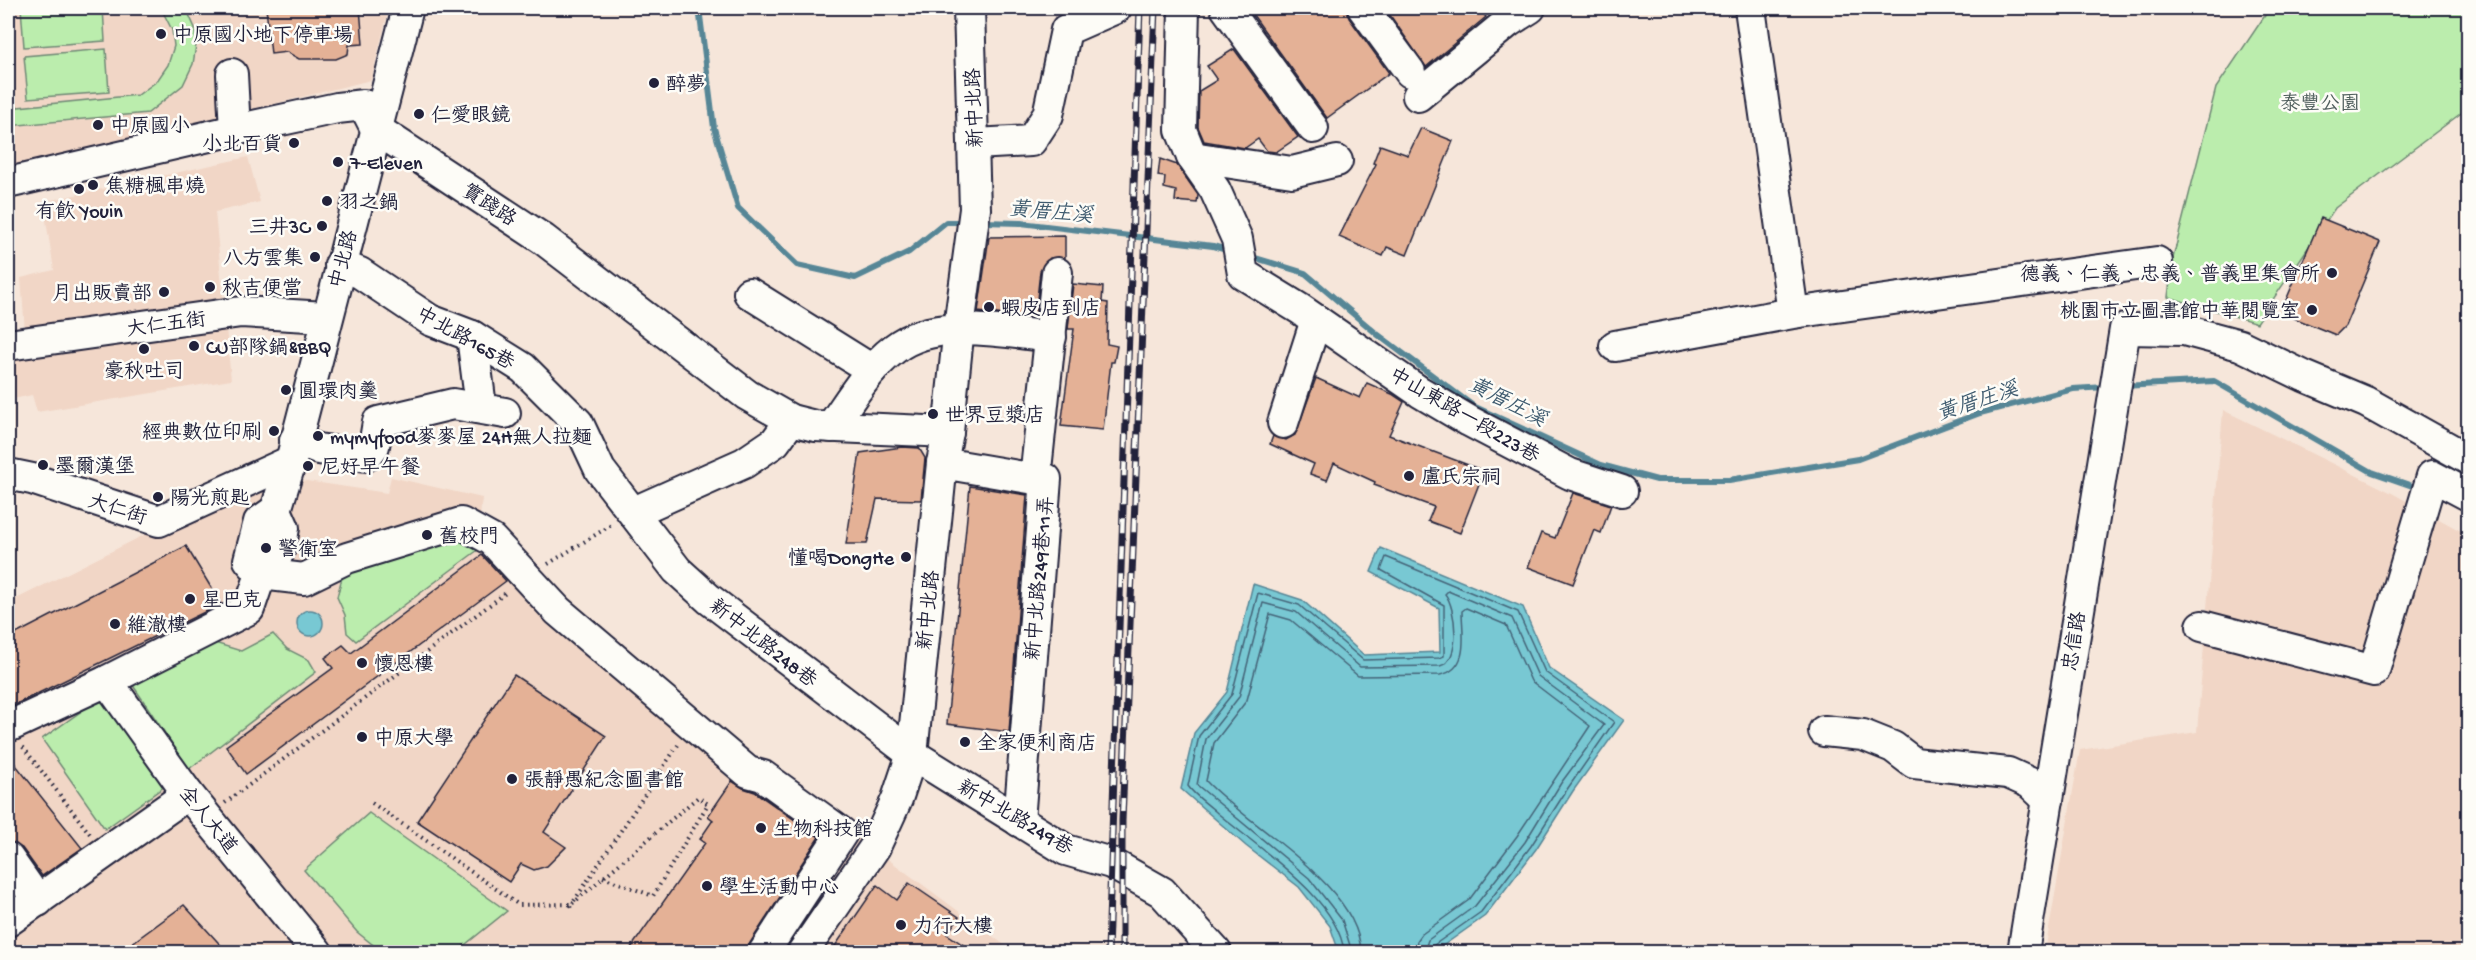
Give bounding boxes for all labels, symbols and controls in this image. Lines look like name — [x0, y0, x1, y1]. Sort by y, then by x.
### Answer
place label: 中原國小地下停車場 — [173, 24, 353, 49]
marker: 中原國小地下停車場 — [154, 27, 168, 41]
street label: 新中北路 — [962, 67, 989, 148]
place label: 醉夢 — [666, 73, 706, 98]
marker: 醉夢 — [647, 76, 661, 90]
park label: 泰豐公園 — [2280, 92, 2360, 117]
place label: 仁愛眼鏡 — [431, 104, 511, 129]
marker: 仁愛眼鏡 — [412, 107, 426, 121]
place label: 中原國小 — [110, 115, 190, 140]
marker: 中原國小 — [91, 118, 105, 132]
place label: 小北百貨 — [202, 133, 282, 158]
marker: 小北百貨 — [287, 136, 301, 150]
place label: 7-Eleven — [349, 154, 423, 177]
marker: 7-Eleven — [331, 155, 345, 169]
place label: 焦糖楓串燒 — [105, 175, 205, 200]
marker: 焦糖楓串燒 — [86, 178, 100, 192]
street label: 實踐路 — [457, 179, 521, 233]
marker: 有飲 Youin — [72, 182, 86, 196]
place label: 羽之鍋 — [339, 192, 399, 216]
marker: 羽之鍋 — [320, 194, 334, 208]
water label: 黃厝庄溪 — [1008, 196, 1095, 231]
place label: 有飲 Youin — [35, 200, 123, 225]
place label: 三井3C — [249, 216, 311, 241]
marker: 三井3C — [315, 219, 329, 233]
street label: 中北路 — [325, 226, 365, 292]
place label: 八方雲集 — [223, 247, 303, 272]
marker: 八方雲集 — [308, 250, 322, 264]
place label: 德義、仁義、忠義、普義里集會所 — [2020, 263, 2320, 288]
marker: 德義、仁義、忠義、普義里集會所 — [2325, 266, 2339, 280]
place label: 秋吉便當 — [222, 277, 302, 302]
marker: 秋吉便當 — [203, 280, 217, 294]
place label: 月出販賣部 — [52, 282, 152, 307]
marker: 月出販賣部 — [157, 285, 171, 299]
place label: 蝦皮店到店 — [1001, 297, 1101, 322]
marker: 蝦皮店到店 — [982, 300, 996, 314]
place label: 桃園市立圖書館中華閱覽室 — [2060, 300, 2300, 325]
street label: 中北路165巷 — [411, 302, 519, 377]
marker: 桃園市立圖書館中華閱覽室 — [2305, 303, 2319, 317]
street label: 大仁五街 — [125, 309, 208, 343]
place label: CU部隊鍋&BBQ — [206, 337, 332, 361]
marker: CU部隊鍋&BBQ — [187, 339, 201, 353]
marker: 豪秋吐司 — [137, 342, 151, 356]
place label: 豪秋吐司 — [104, 360, 184, 385]
street label: 中山東路一段223巷 — [1384, 363, 1544, 470]
water label: 黃厝庄溪 — [1463, 372, 1551, 435]
water label: 黃厝庄溪 — [1934, 376, 2023, 428]
place label: 圓環肉羹 — [298, 380, 378, 405]
marker: 圓環肉羹 — [279, 383, 293, 397]
place label: 世界豆漿店 — [945, 404, 1045, 429]
marker: 世界豆漿店 — [926, 407, 940, 421]
place label: 經典數位印刷 — [142, 421, 262, 446]
marker: 經典數位印刷 — [267, 424, 281, 438]
place label: mymyfood麥麥屋 24H無人拉麵 — [330, 426, 592, 451]
marker: mymyfood麥麥屋 24H無人拉麵 — [311, 429, 325, 443]
place label: 墨爾漢堡 — [55, 455, 135, 480]
place label: 尼好早午餐 — [320, 456, 420, 481]
marker: 墨爾漢堡 — [36, 458, 50, 472]
marker: 尼好早午餐 — [301, 459, 315, 473]
place label: 盧氏宗祠 — [1421, 466, 1501, 491]
marker: 盧氏宗祠 — [1402, 469, 1416, 483]
place label: 陽光煎匙 — [170, 487, 250, 512]
street label: 大仁街 — [85, 490, 149, 532]
marker: 陽光煎匙 — [151, 490, 165, 504]
street label: 新中北路249巷11弄 — [1021, 495, 1060, 662]
place label: 舊校門 — [439, 525, 499, 550]
marker: 舊校門 — [420, 528, 434, 542]
place label: 警衛室 — [278, 538, 338, 563]
marker: 警衛室 — [259, 541, 273, 555]
place label: 懂喝DongHe — [788, 547, 895, 572]
marker: 懂喝DongHe — [899, 550, 913, 564]
street label: 新中北路 — [913, 568, 946, 651]
place label: 星巴克 — [202, 589, 262, 614]
marker: 星巴克 — [183, 592, 197, 606]
street label: 新中北路248巷 — [703, 594, 822, 695]
street label: 忠信路 — [2058, 609, 2093, 673]
place label: 維澈樓 — [127, 614, 187, 639]
marker: 維澈樓 — [108, 617, 122, 631]
place label: 懷恩樓 — [374, 653, 434, 678]
marker: 懷恩樓 — [355, 656, 369, 670]
place label: 中原大學 — [374, 727, 454, 752]
marker: 中原大學 — [355, 730, 369, 744]
place label: 全家便利商店 — [977, 732, 1097, 757]
marker: 全家便利商店 — [958, 735, 972, 749]
place label: 張靜愚紀念圖書館 — [524, 769, 684, 794]
marker: 張靜愚紀念圖書館 — [505, 772, 519, 786]
street label: 新中北路249巷 — [953, 775, 1078, 862]
street label: 全人大道 — [172, 782, 242, 860]
place label: 生物科技館 — [773, 818, 873, 843]
marker: 生物科技館 — [754, 821, 768, 835]
place label: 學生活動中心 — [719, 876, 839, 901]
marker: 學生活動中心 — [700, 879, 714, 893]
place label: 力行大樓 — [913, 915, 993, 940]
marker: 力行大樓 — [894, 918, 908, 932]

